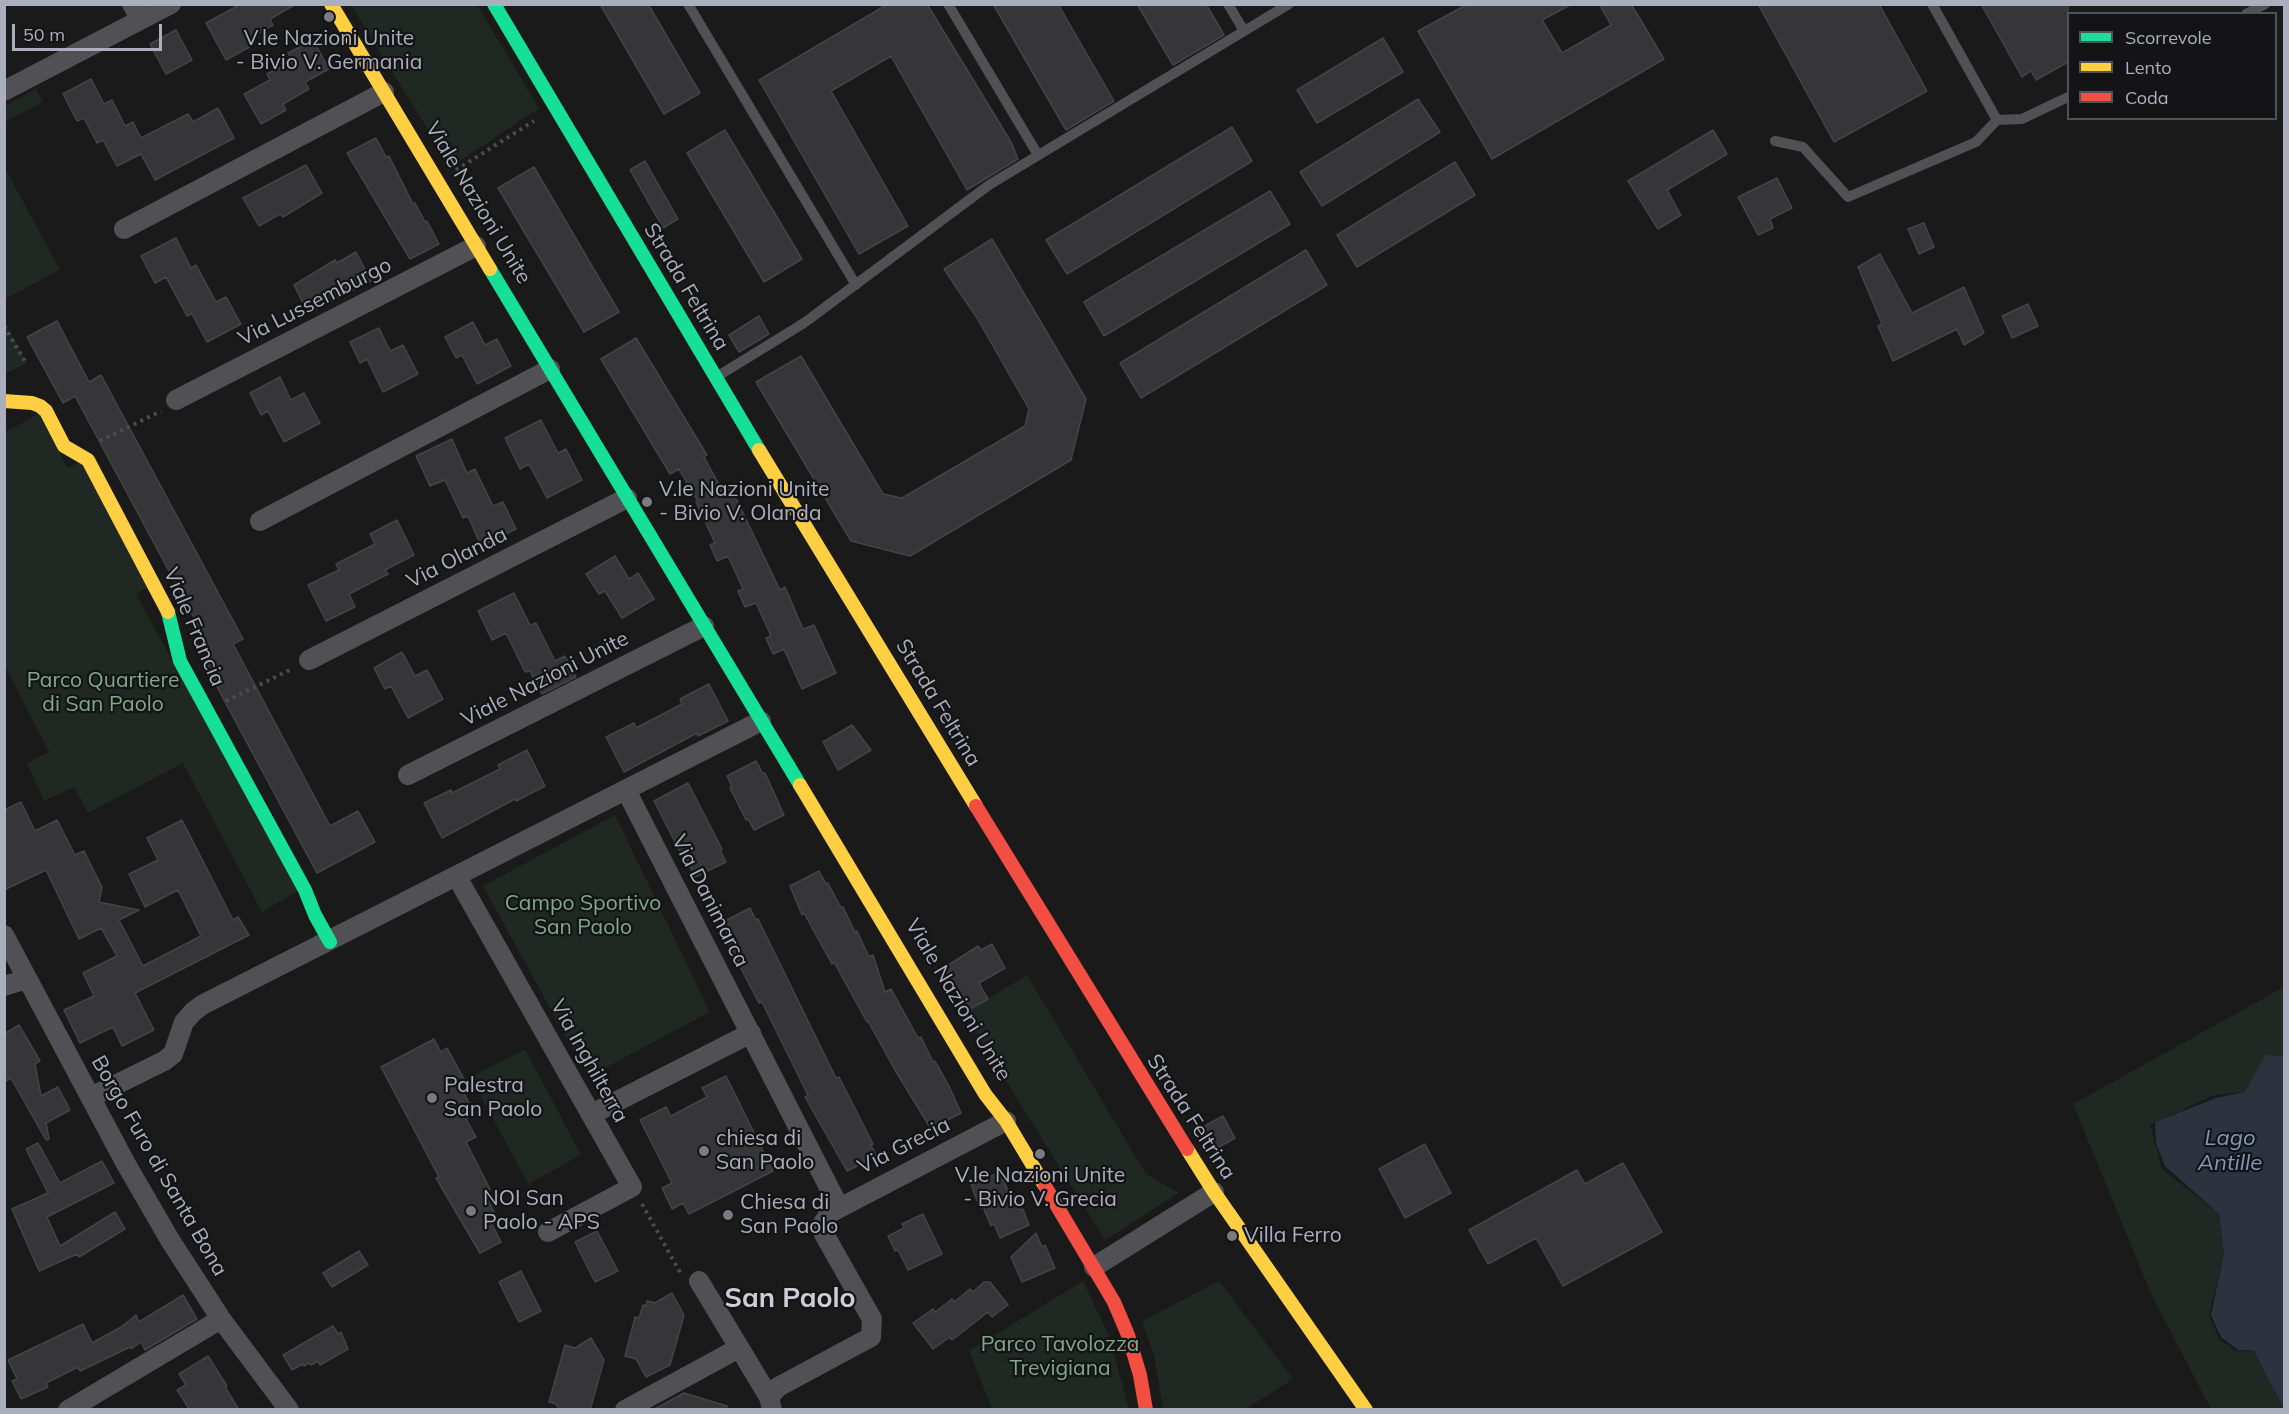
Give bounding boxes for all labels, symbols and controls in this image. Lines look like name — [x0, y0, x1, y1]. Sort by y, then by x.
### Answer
marker: V.le Nazioni Unite - Bivio V. Germania — [322, 10, 336, 24]
scale bar — [15, 12, 165, 50]
legend — [2067, 12, 2277, 120]
text: 50 m — [23, 23, 65, 46]
place label: V.le Nazioni Unite - Bivio V. Germania — [236, 26, 422, 76]
text: Scorrevole — [2125, 26, 2212, 49]
text: Lento — [2125, 56, 2172, 79]
text: Coda — [2125, 86, 2169, 109]
street label: Viale Nazioni Unite — [420, 117, 536, 289]
street label: Strada Feltrina — [638, 219, 734, 355]
street label: Via Lussemburgo — [234, 252, 396, 352]
place label: V.le Nazioni Unite - Bivio V. Olanda — [659, 477, 830, 527]
marker: V.le Nazioni Unite - Bivio V. Olanda — [640, 495, 654, 509]
street label: Via Olanda — [403, 522, 511, 594]
street label: Viale Francia — [158, 564, 230, 690]
street label: Viale Nazioni Unite — [457, 626, 633, 732]
street label: Strada Feltrina — [890, 635, 986, 771]
park label: Parco Quartiere di San Paolo — [27, 668, 179, 718]
street label: Via Danimarca — [666, 831, 754, 971]
park label: Campo Sportivo San Paolo — [505, 891, 661, 941]
street label: Viale Nazioni Unite — [900, 914, 1016, 1086]
street label: Via Inghilterra — [545, 995, 633, 1127]
street label: Strada Feltrina — [1141, 1050, 1241, 1184]
street label: Borgo Furo di Santa Bona — [86, 1051, 232, 1281]
place label: Palestra San Paolo — [444, 1073, 542, 1123]
marker: Palestra San Paolo — [425, 1091, 439, 1105]
street label: Via Grecia — [854, 1112, 954, 1180]
water label: Lago Antille — [2198, 1125, 2262, 1176]
place label: chiesa di San Paolo — [716, 1126, 814, 1176]
marker: chiesa di San Paolo — [697, 1144, 711, 1158]
marker: V.le Nazioni Unite - Bivio V. Grecia — [1033, 1147, 1047, 1161]
place label: V.le Nazioni Unite - Bivio V. Grecia — [955, 1163, 1125, 1213]
place label: NOI San Paolo - APS — [483, 1186, 600, 1236]
place label: Chiesa di San Paolo — [740, 1190, 838, 1240]
marker: NOI San Paolo - APS — [464, 1204, 478, 1218]
marker: Chiesa di San Paolo — [721, 1208, 735, 1222]
place label: Villa Ferro — [1244, 1223, 1342, 1249]
marker: Villa Ferro — [1225, 1229, 1239, 1243]
district label: San Paolo — [725, 1283, 855, 1315]
park label: Parco Tavolozza Trevigiana — [981, 1332, 1139, 1382]

